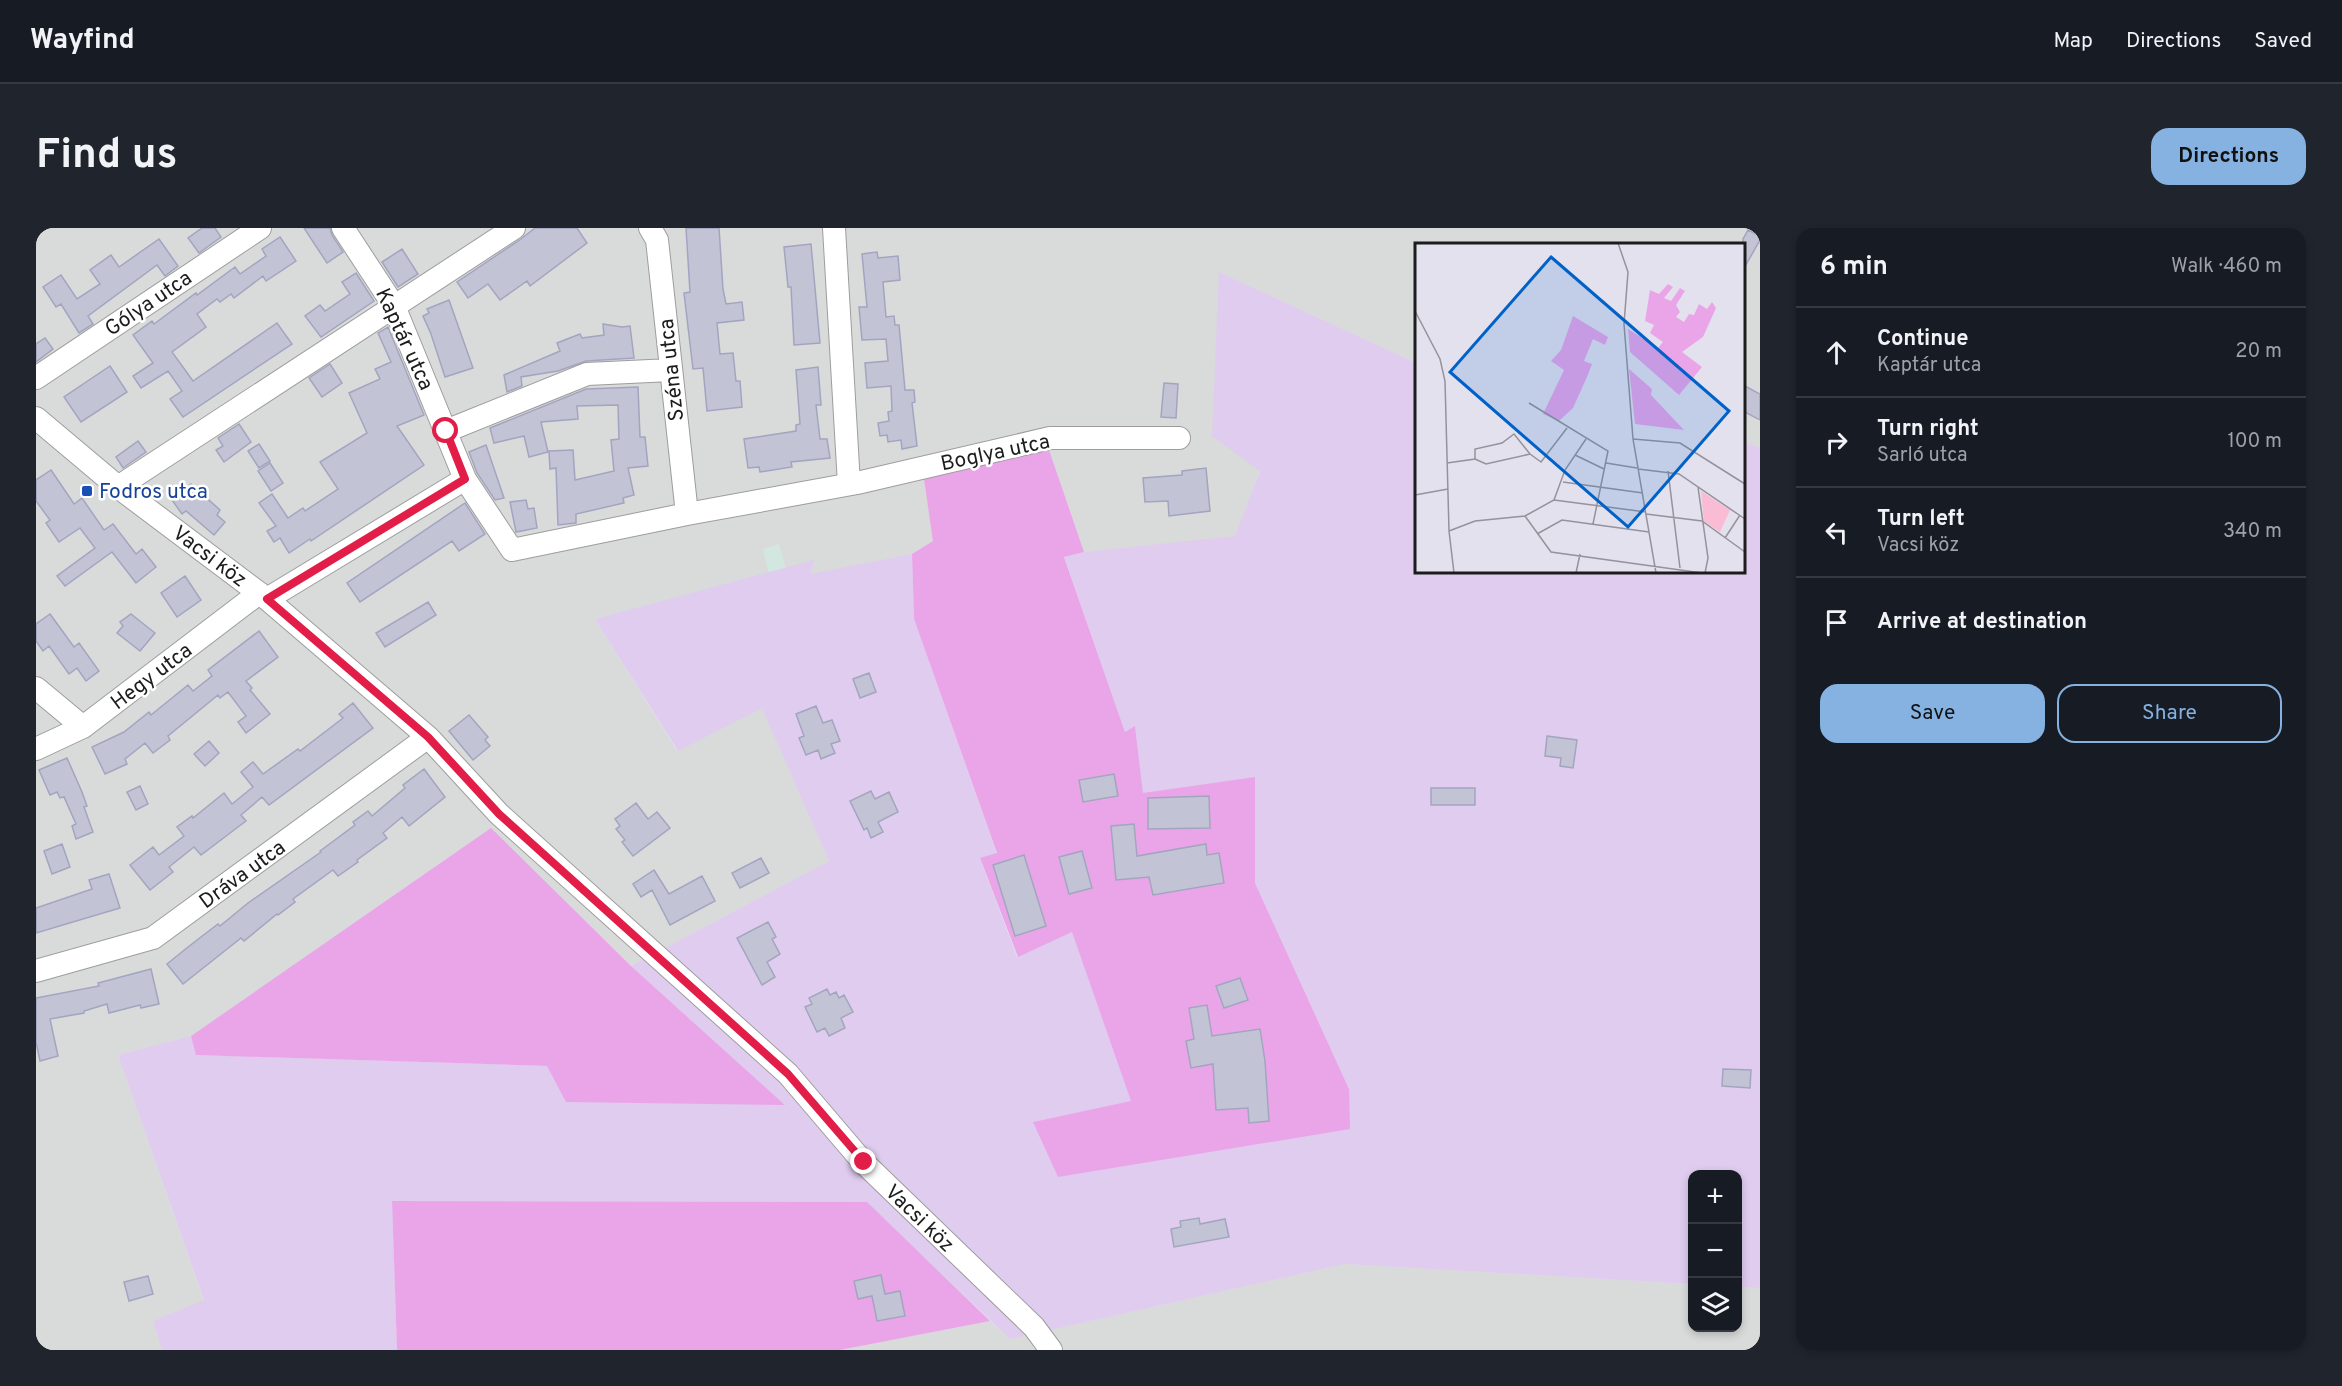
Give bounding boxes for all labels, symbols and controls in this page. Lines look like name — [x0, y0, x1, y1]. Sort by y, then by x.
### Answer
text: Wayfind — [30, 23, 135, 59]
text: Map — [2053, 28, 2093, 55]
text: Directions — [2126, 28, 2221, 55]
text: Saved — [2254, 28, 2312, 55]
button: Directions — [2151, 128, 2306, 185]
text: Find us — [36, 130, 177, 183]
inset map — [1415, 243, 1745, 573]
text: 6 min — [1820, 251, 1888, 284]
text: Walk · 460 m — [2171, 254, 2282, 280]
street label: Gólya utca — [100, 265, 198, 343]
street label: Kaptár utca — [368, 284, 439, 395]
street label: Széna utca — [654, 317, 691, 423]
text: Continue — [1877, 326, 1968, 353]
icon: ahead — [1820, 336, 1853, 369]
text: 20 m — [2235, 339, 2282, 365]
text: Kaptár utca — [1877, 353, 1981, 379]
text: Turn right — [1877, 416, 1979, 443]
route start — [432, 417, 458, 443]
icon: right — [1820, 426, 1853, 459]
street label: Boglya utca — [938, 429, 1052, 478]
text: 100 m — [2227, 429, 2282, 455]
text: Sarló utca — [1877, 443, 1967, 469]
place label: Fodros utca — [99, 479, 208, 506]
marker: Fodros utca — [80, 484, 94, 498]
text: Turn left — [1877, 506, 1965, 533]
icon: left — [1820, 516, 1853, 549]
text: 340 m — [2223, 519, 2282, 545]
street label: Vacsi köz — [166, 520, 252, 594]
text: Vacsi köz — [1877, 533, 1959, 559]
icon: arrive — [1820, 606, 1853, 639]
text: Arrive at destination — [1877, 609, 2087, 636]
street label: Hegy utca — [106, 638, 198, 717]
button: Save — [1820, 684, 2045, 743]
button: Share — [2057, 684, 2282, 743]
street label: Dráva utca — [194, 835, 291, 916]
route end — [850, 1148, 876, 1174]
map controls — [1688, 1170, 1742, 1332]
button: + — [1688, 1170, 1742, 1224]
street label: Vacsi köz — [878, 1179, 959, 1259]
button: − — [1688, 1224, 1742, 1278]
button: layers — [1688, 1278, 1742, 1332]

